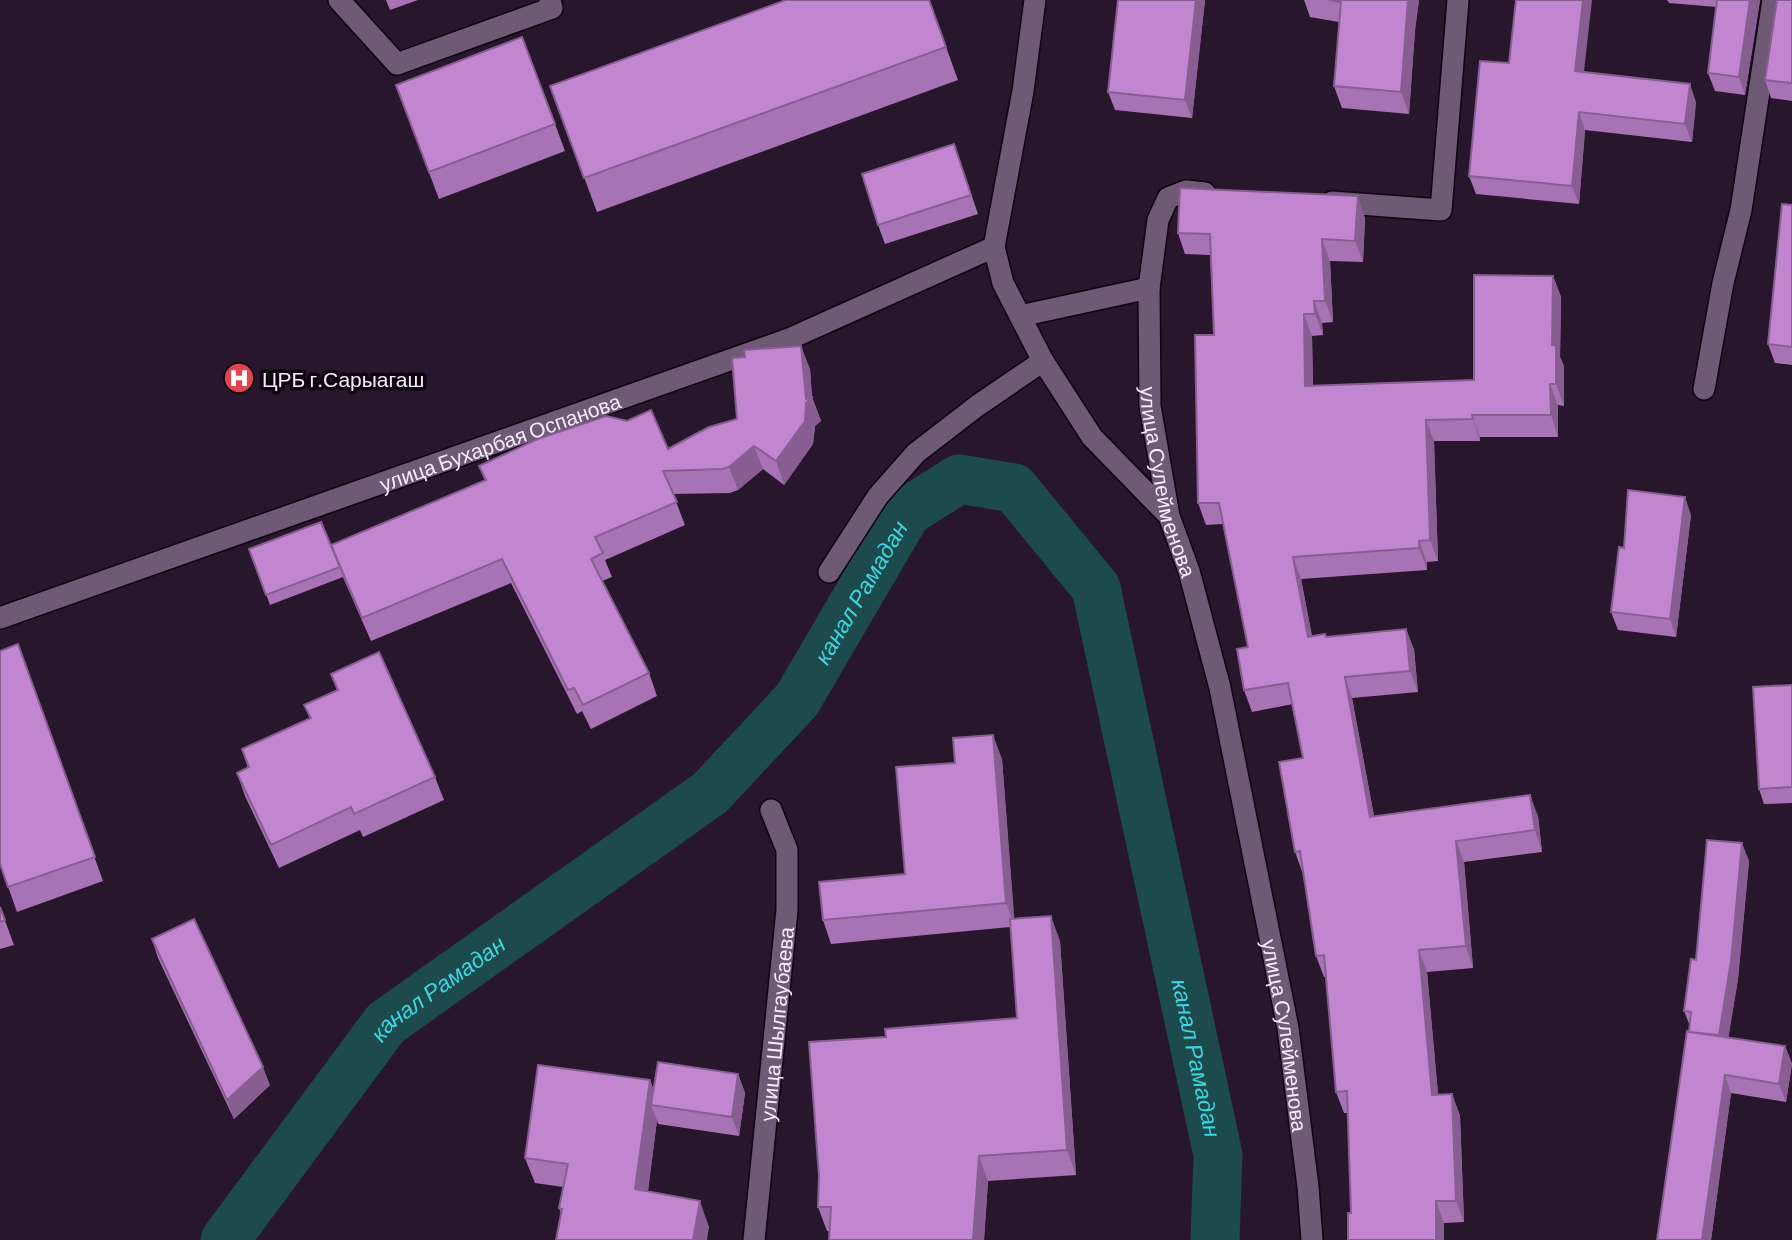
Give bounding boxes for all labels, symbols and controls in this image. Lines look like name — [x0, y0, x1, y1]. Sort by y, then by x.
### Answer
hospital icon: ЦРБ г.Сарыагаш — [222, 361, 256, 395]
place label: ЦРБ г.Сарыагаш — [262, 366, 424, 391]
street label: улица Сулейменова — [1137, 386, 1203, 580]
street label: улица Бухарбая Оспанова — [376, 387, 624, 495]
water label: канал Рамадан — [807, 515, 913, 669]
street label: улица Шылгаубаева — [753, 925, 798, 1123]
water label: канал Рамадан — [364, 929, 511, 1046]
street label: улица Сулейменова — [1258, 937, 1313, 1133]
water label: канал Рамадан — [1166, 976, 1228, 1140]

